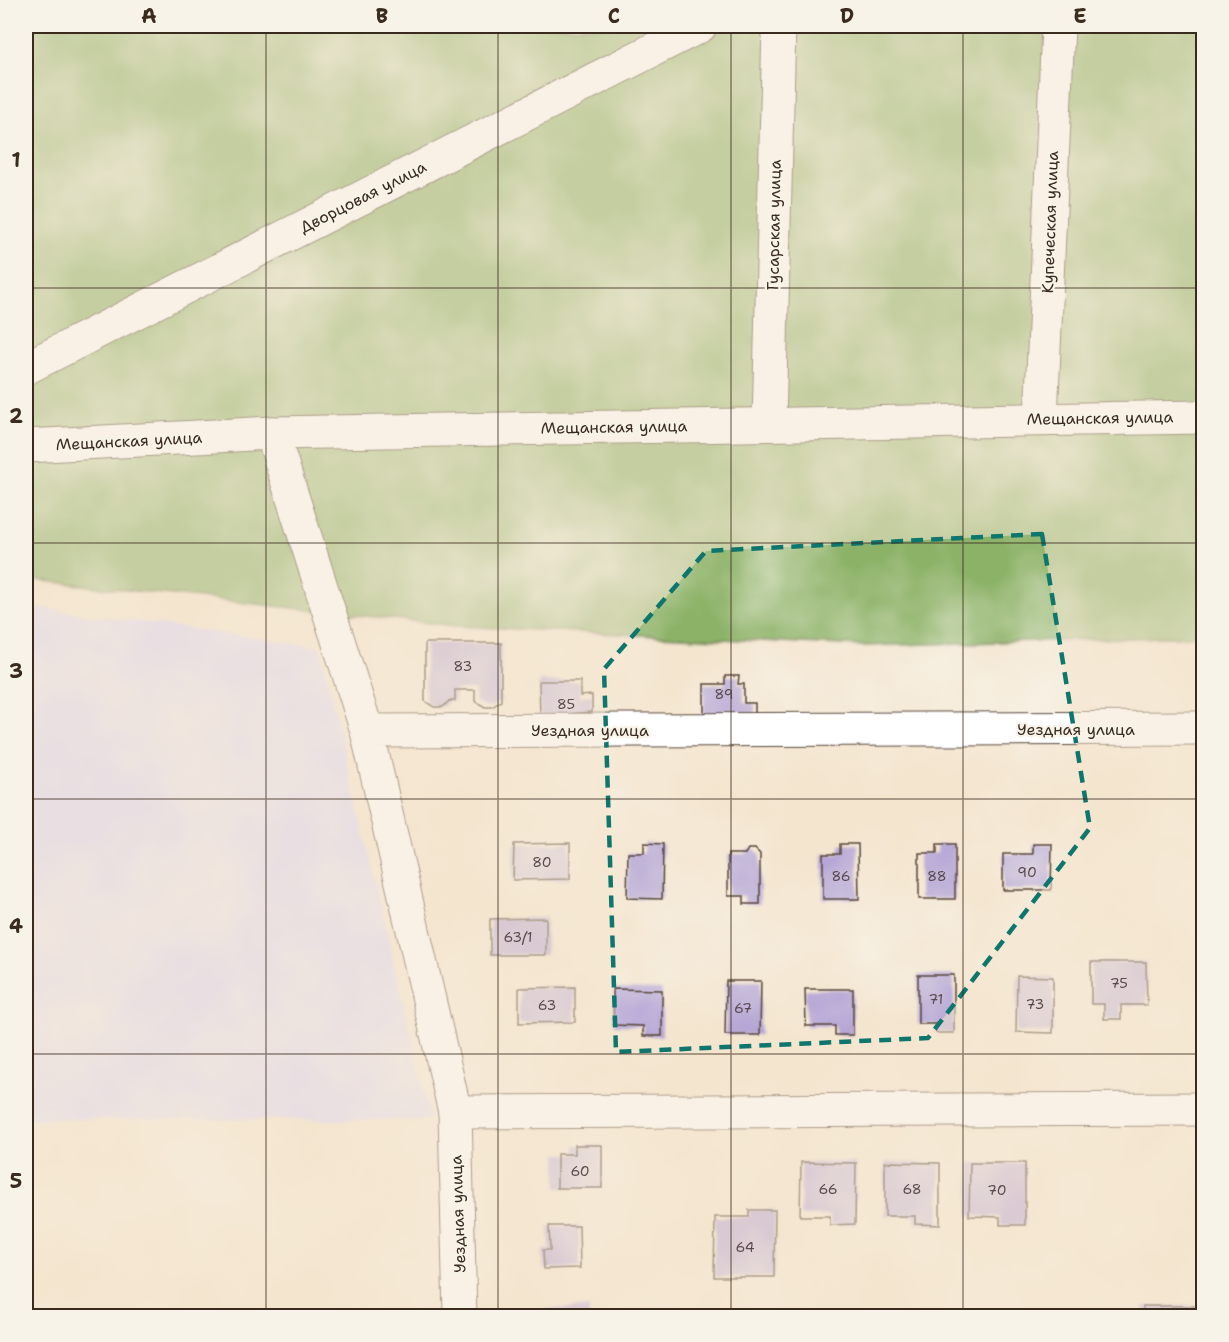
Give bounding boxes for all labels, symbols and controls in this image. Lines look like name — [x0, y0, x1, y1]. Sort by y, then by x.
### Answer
text: A — [141, 3, 157, 29]
text: B — [376, 3, 388, 29]
text: C — [608, 3, 620, 29]
text: D — [840, 3, 854, 29]
text: E — [1073, 3, 1087, 29]
text: 1 — [11, 147, 21, 173]
street label: Купеческая улица — [1037, 150, 1063, 294]
street label: Дворцовая улица — [296, 156, 430, 238]
street label: Гусарская улица — [762, 159, 786, 291]
text: 2 — [9, 403, 23, 429]
street label: Мещанская улица — [1026, 406, 1174, 430]
street label: Мещанская улица — [540, 415, 688, 439]
street label: Мещанская улица — [55, 427, 203, 455]
house number: 83 — [454, 657, 472, 675]
text: 3 — [9, 658, 23, 684]
house number: 89 — [715, 685, 733, 703]
house number: 85 — [557, 695, 575, 713]
street label: Уездная улица — [1017, 719, 1135, 740]
street label: Уездная улица — [531, 720, 649, 741]
house number: 80 — [532, 853, 552, 871]
house number: 90 — [1017, 863, 1037, 881]
house number: 86 — [831, 867, 851, 885]
house number: 88 — [927, 867, 947, 885]
text: 4 — [9, 913, 23, 939]
house number: 63/1 — [503, 928, 533, 946]
house number: 75 — [1110, 974, 1128, 992]
house number: 71 — [929, 990, 943, 1008]
house number: 73 — [1026, 995, 1044, 1013]
house number: 63 — [538, 996, 556, 1014]
house number: 67 — [734, 999, 752, 1017]
street label: Уездная улица — [445, 1155, 471, 1273]
house number: 60 — [570, 1162, 590, 1180]
text: 5 — [10, 1168, 22, 1194]
house number: 66 — [818, 1180, 838, 1198]
house number: 68 — [902, 1180, 922, 1198]
house number: 70 — [987, 1181, 1007, 1199]
house number: 64 — [735, 1238, 755, 1256]

